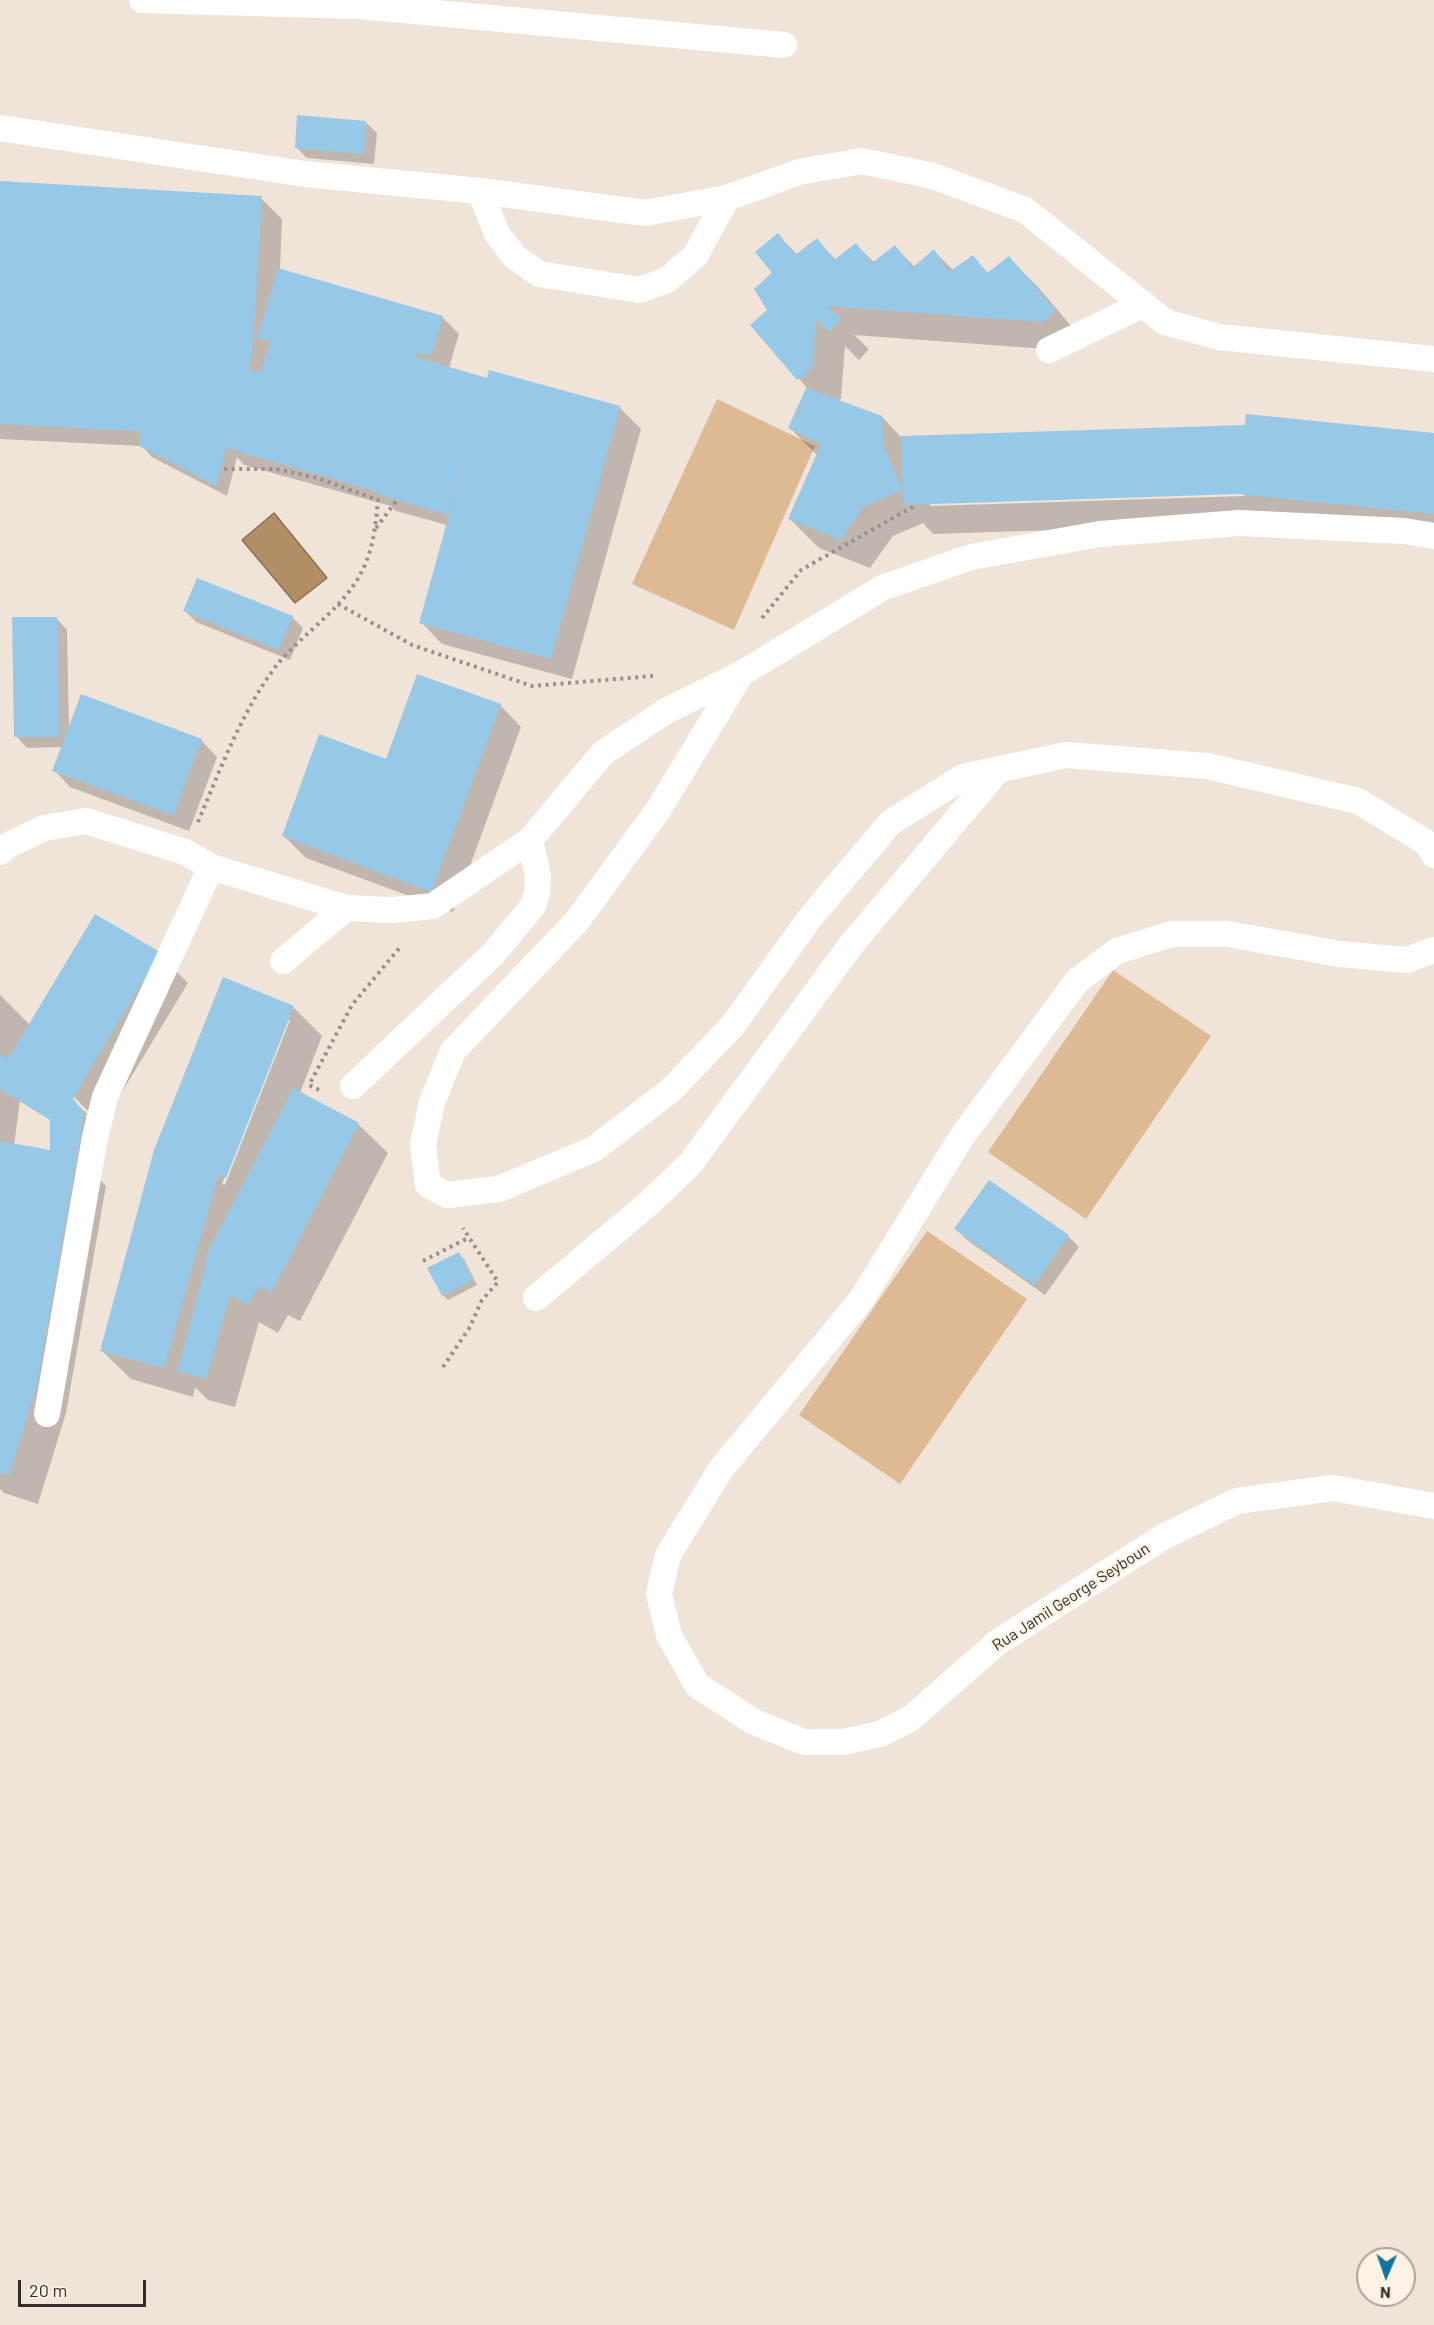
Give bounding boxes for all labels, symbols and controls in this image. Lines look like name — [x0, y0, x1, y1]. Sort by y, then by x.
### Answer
street label: Rua Jamil George Seyboun — [989, 1539, 1153, 1655]
north arrow — [1356, 2247, 1416, 2307]
scale bar — [21, 2268, 148, 2306]
text: 20 m — [29, 2279, 67, 2301]
text: N — [1380, 2284, 1391, 2303]

